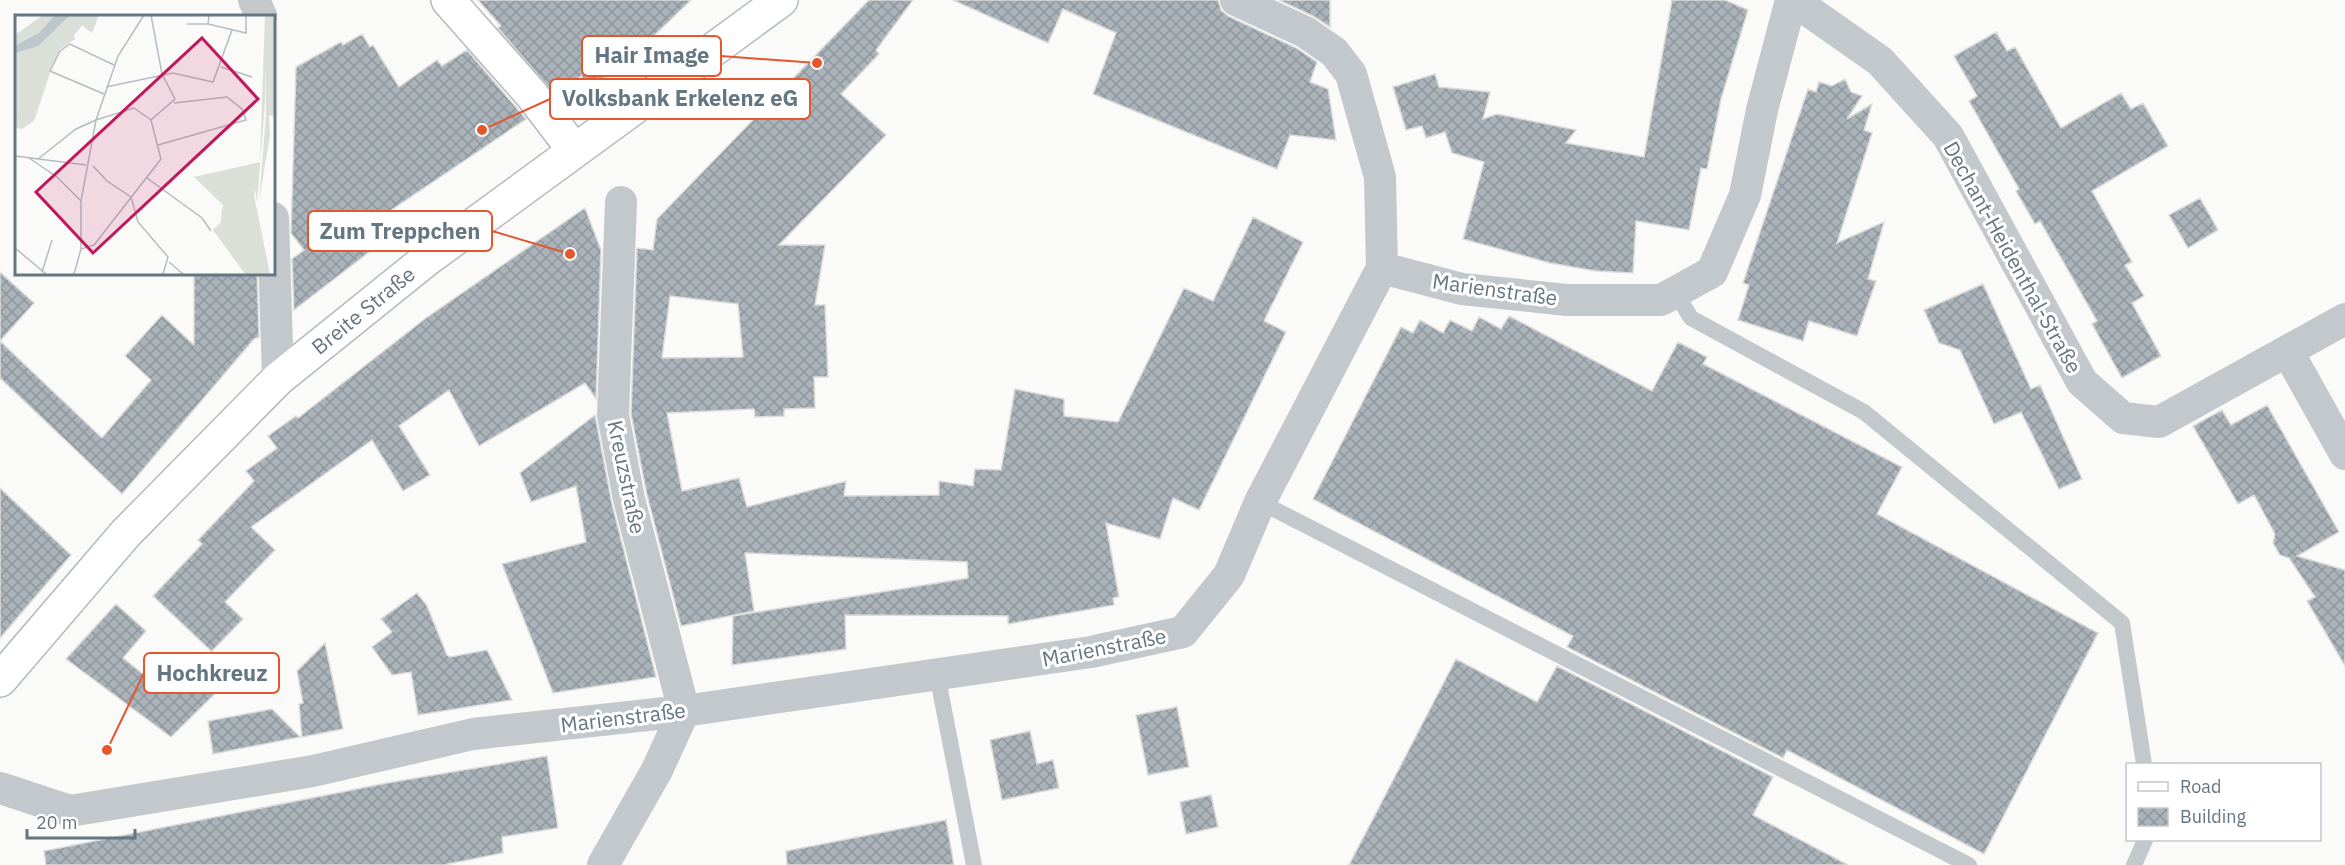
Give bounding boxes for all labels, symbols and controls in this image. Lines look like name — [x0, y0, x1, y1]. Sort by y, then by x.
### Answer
inset map — [15, 15, 274, 274]
callout: Hair Image — [582, 36, 721, 76]
text: Hair Image — [595, 40, 709, 69]
callout: Volksbank Erkelenz eG — [550, 79, 810, 119]
text: Volksbank Erkelenz eG — [562, 83, 798, 112]
street label: Dechant-Heidenthal-Straße — [1937, 136, 2089, 378]
callout: Zum Treppchen — [308, 211, 492, 251]
text: Zum Treppchen — [320, 216, 480, 245]
street label: Breite Straße — [306, 260, 420, 360]
street label: Marienstraße — [1431, 266, 1559, 312]
street label: Kreuzstraße — [601, 418, 653, 536]
street label: Marienstraße — [1040, 621, 1168, 673]
callout: Hochkreuz — [144, 653, 279, 693]
text: Hochkreuz — [156, 658, 268, 687]
street label: Marienstraße — [559, 695, 687, 739]
legend — [2126, 763, 2321, 841]
text: Road — [2180, 775, 2221, 798]
scale bar — [27, 802, 135, 840]
text: Building — [2180, 805, 2247, 828]
text: 20 m — [36, 811, 78, 834]

